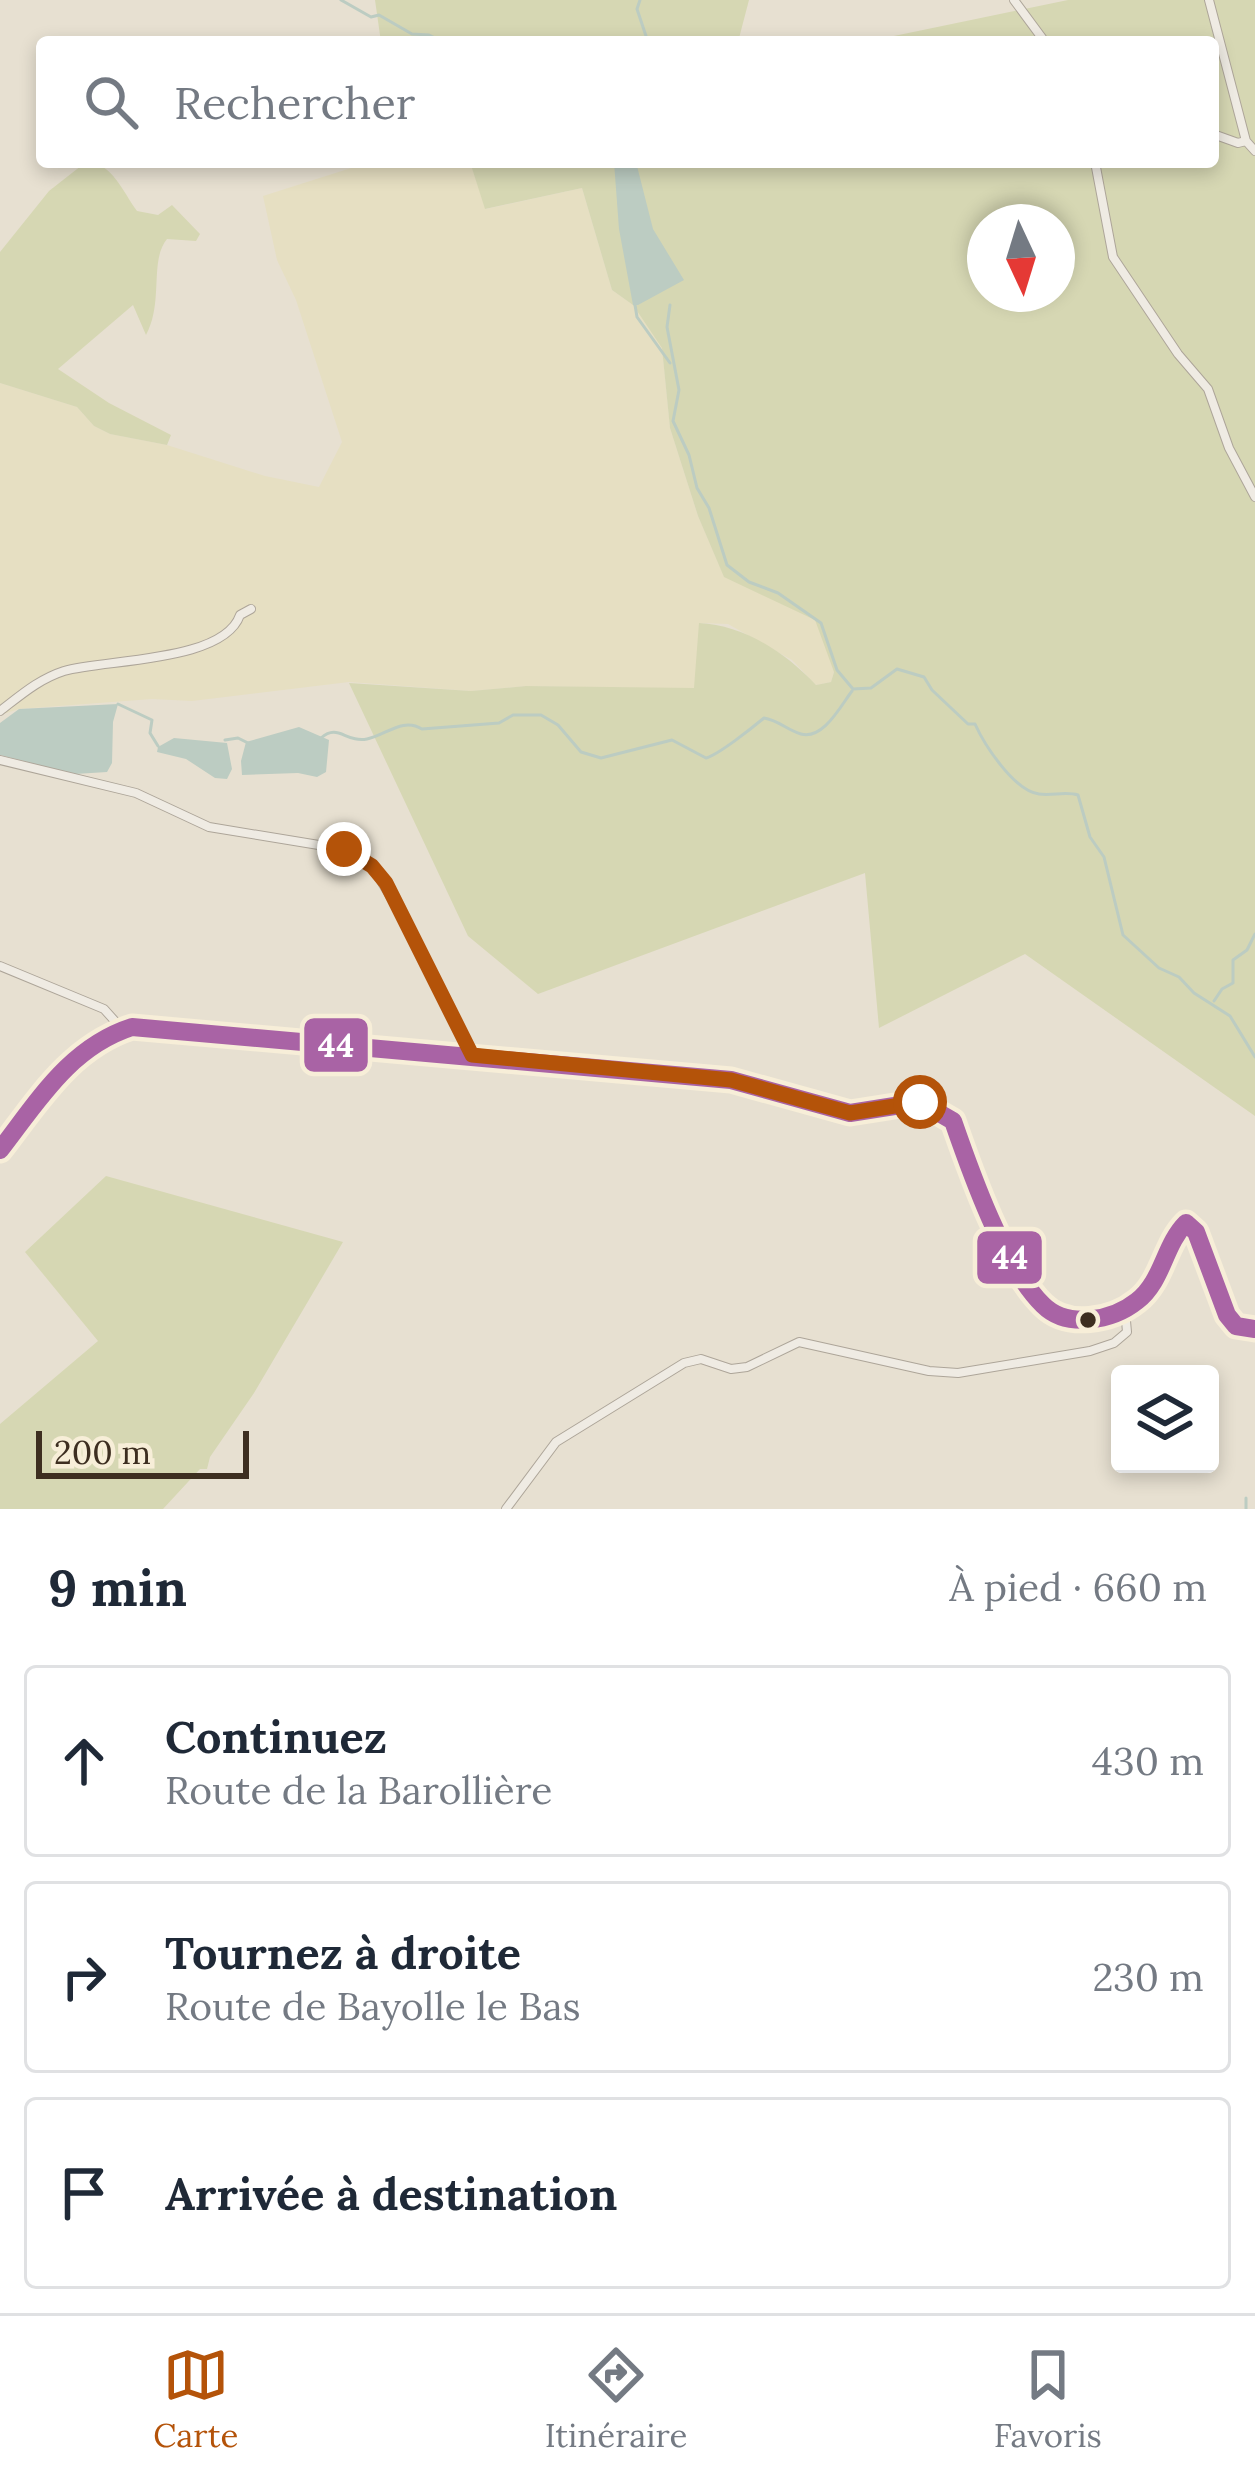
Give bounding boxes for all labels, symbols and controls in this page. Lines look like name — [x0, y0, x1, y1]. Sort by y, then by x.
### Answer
search box — [36, 36, 1219, 168]
icon: search — [78, 69, 144, 135]
text: Rechercher — [174, 74, 415, 131]
north arrow — [967, 204, 1075, 312]
route end — [317, 822, 371, 876]
line badge: 44 — [302, 1016, 370, 1074]
text: 44 — [318, 1024, 354, 1066]
route start — [893, 1075, 947, 1129]
line badge: 44 — [975, 1229, 1044, 1286]
text: 44 — [992, 1236, 1028, 1278]
unlabelled marker — [1077, 1309, 1099, 1331]
map controls — [1111, 1365, 1219, 1473]
button: layers — [1111, 1365, 1219, 1473]
scale bar — [36, 1425, 249, 1478]
text: 200 m — [54, 1431, 151, 1473]
text: 9 min — [48, 1555, 187, 1620]
text: À pied · 660 m — [949, 1562, 1207, 1612]
text: Continuez — [165, 1708, 387, 1765]
icon: ahead — [51, 1728, 117, 1794]
text: 430 m — [1092, 1736, 1204, 1786]
text: Route de la Barollière — [165, 1765, 552, 1815]
text: Tournez à droite — [165, 1924, 521, 1981]
icon: right — [51, 1944, 117, 2010]
text: 230 m — [1093, 1952, 1204, 2002]
text: Route de Bayolle le Bas — [165, 1981, 581, 2031]
icon: arrive — [51, 2160, 117, 2226]
text: Arrivée à destination — [165, 2165, 618, 2222]
tab: Carte — [153, 2342, 238, 2456]
tab: Itinéraire — [545, 2342, 687, 2456]
tab: Favoris — [994, 2342, 1102, 2456]

